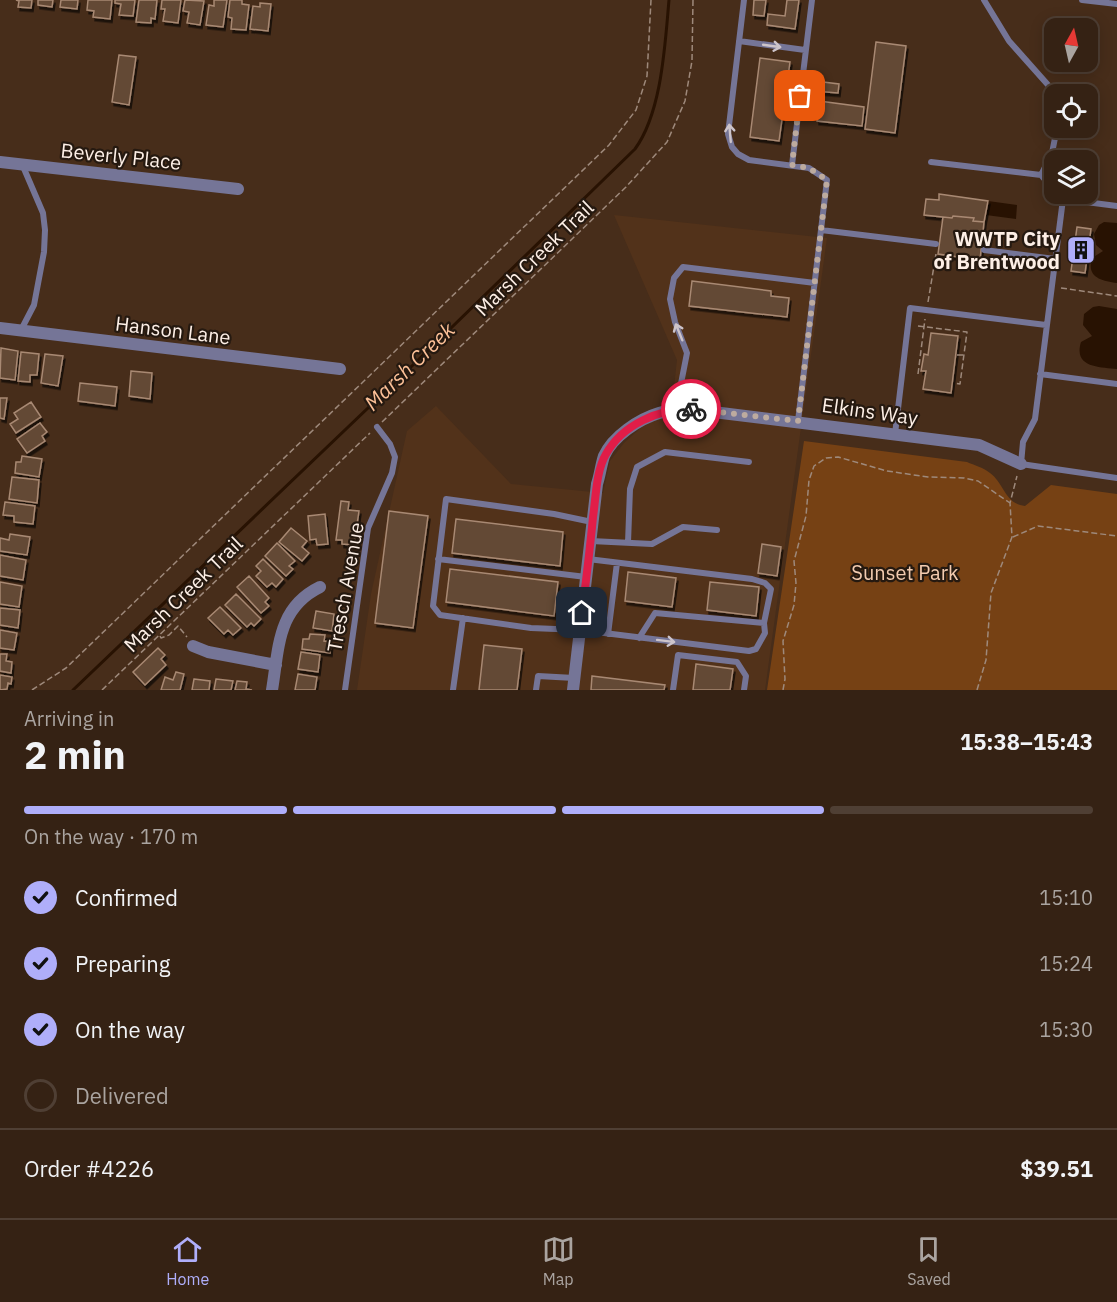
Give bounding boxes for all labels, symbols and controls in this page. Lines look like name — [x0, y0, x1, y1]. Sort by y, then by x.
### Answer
north arrow — [1044, 18, 1098, 72]
map controls — [1044, 18, 1098, 204]
one-way arrow — [762, 40, 781, 51]
pin — [774, 70, 825, 121]
icon: bag — [783, 79, 816, 112]
button: locate — [1044, 84, 1098, 138]
one-way arrow — [724, 124, 735, 143]
street label: Beverly Place — [59, 136, 183, 176]
button: layers — [1044, 150, 1098, 204]
street label: Marsh Creek Trail — [469, 194, 599, 322]
place label: WWTP City of Brentwood — [933, 225, 1060, 275]
building icon: WWTP City of Brentwood — [1065, 234, 1097, 266]
street label: Hanson Lane — [114, 310, 232, 350]
water label: Marsh Creek — [358, 315, 461, 416]
one-way arrow — [673, 324, 684, 342]
courier — [661, 379, 721, 439]
street label: Elkins Way — [820, 391, 920, 431]
icon: bike — [675, 393, 708, 426]
street label: Tresch Avenue — [320, 520, 370, 654]
street label: Marsh Creek Trail — [118, 530, 248, 658]
park label: Sunset Park — [851, 559, 959, 586]
pin — [556, 587, 607, 638]
icon: home — [565, 596, 598, 629]
one-way arrow — [656, 636, 676, 647]
text: Arriving in — [24, 705, 114, 732]
text: 15:38–15:43 — [960, 727, 1093, 756]
text: 2 min — [24, 729, 126, 780]
text: On the way · 170 m — [24, 823, 198, 850]
icon: check — [24, 881, 57, 914]
text: Confirmed — [75, 883, 178, 912]
text: 15:10 — [1039, 884, 1093, 911]
icon: check — [24, 947, 57, 980]
text: Preparing — [75, 949, 170, 978]
text: 15:24 — [1039, 950, 1093, 977]
icon: check — [24, 1013, 57, 1046]
text: On the way — [75, 1015, 185, 1044]
text: 15:30 — [1039, 1016, 1093, 1043]
text: Delivered — [75, 1081, 169, 1110]
text: Order #4226 — [24, 1154, 154, 1183]
text: $39.51 — [1020, 1154, 1093, 1183]
tab: Home — [166, 1233, 209, 1289]
tab: Map — [542, 1233, 575, 1289]
tab: Saved — [907, 1233, 951, 1289]

